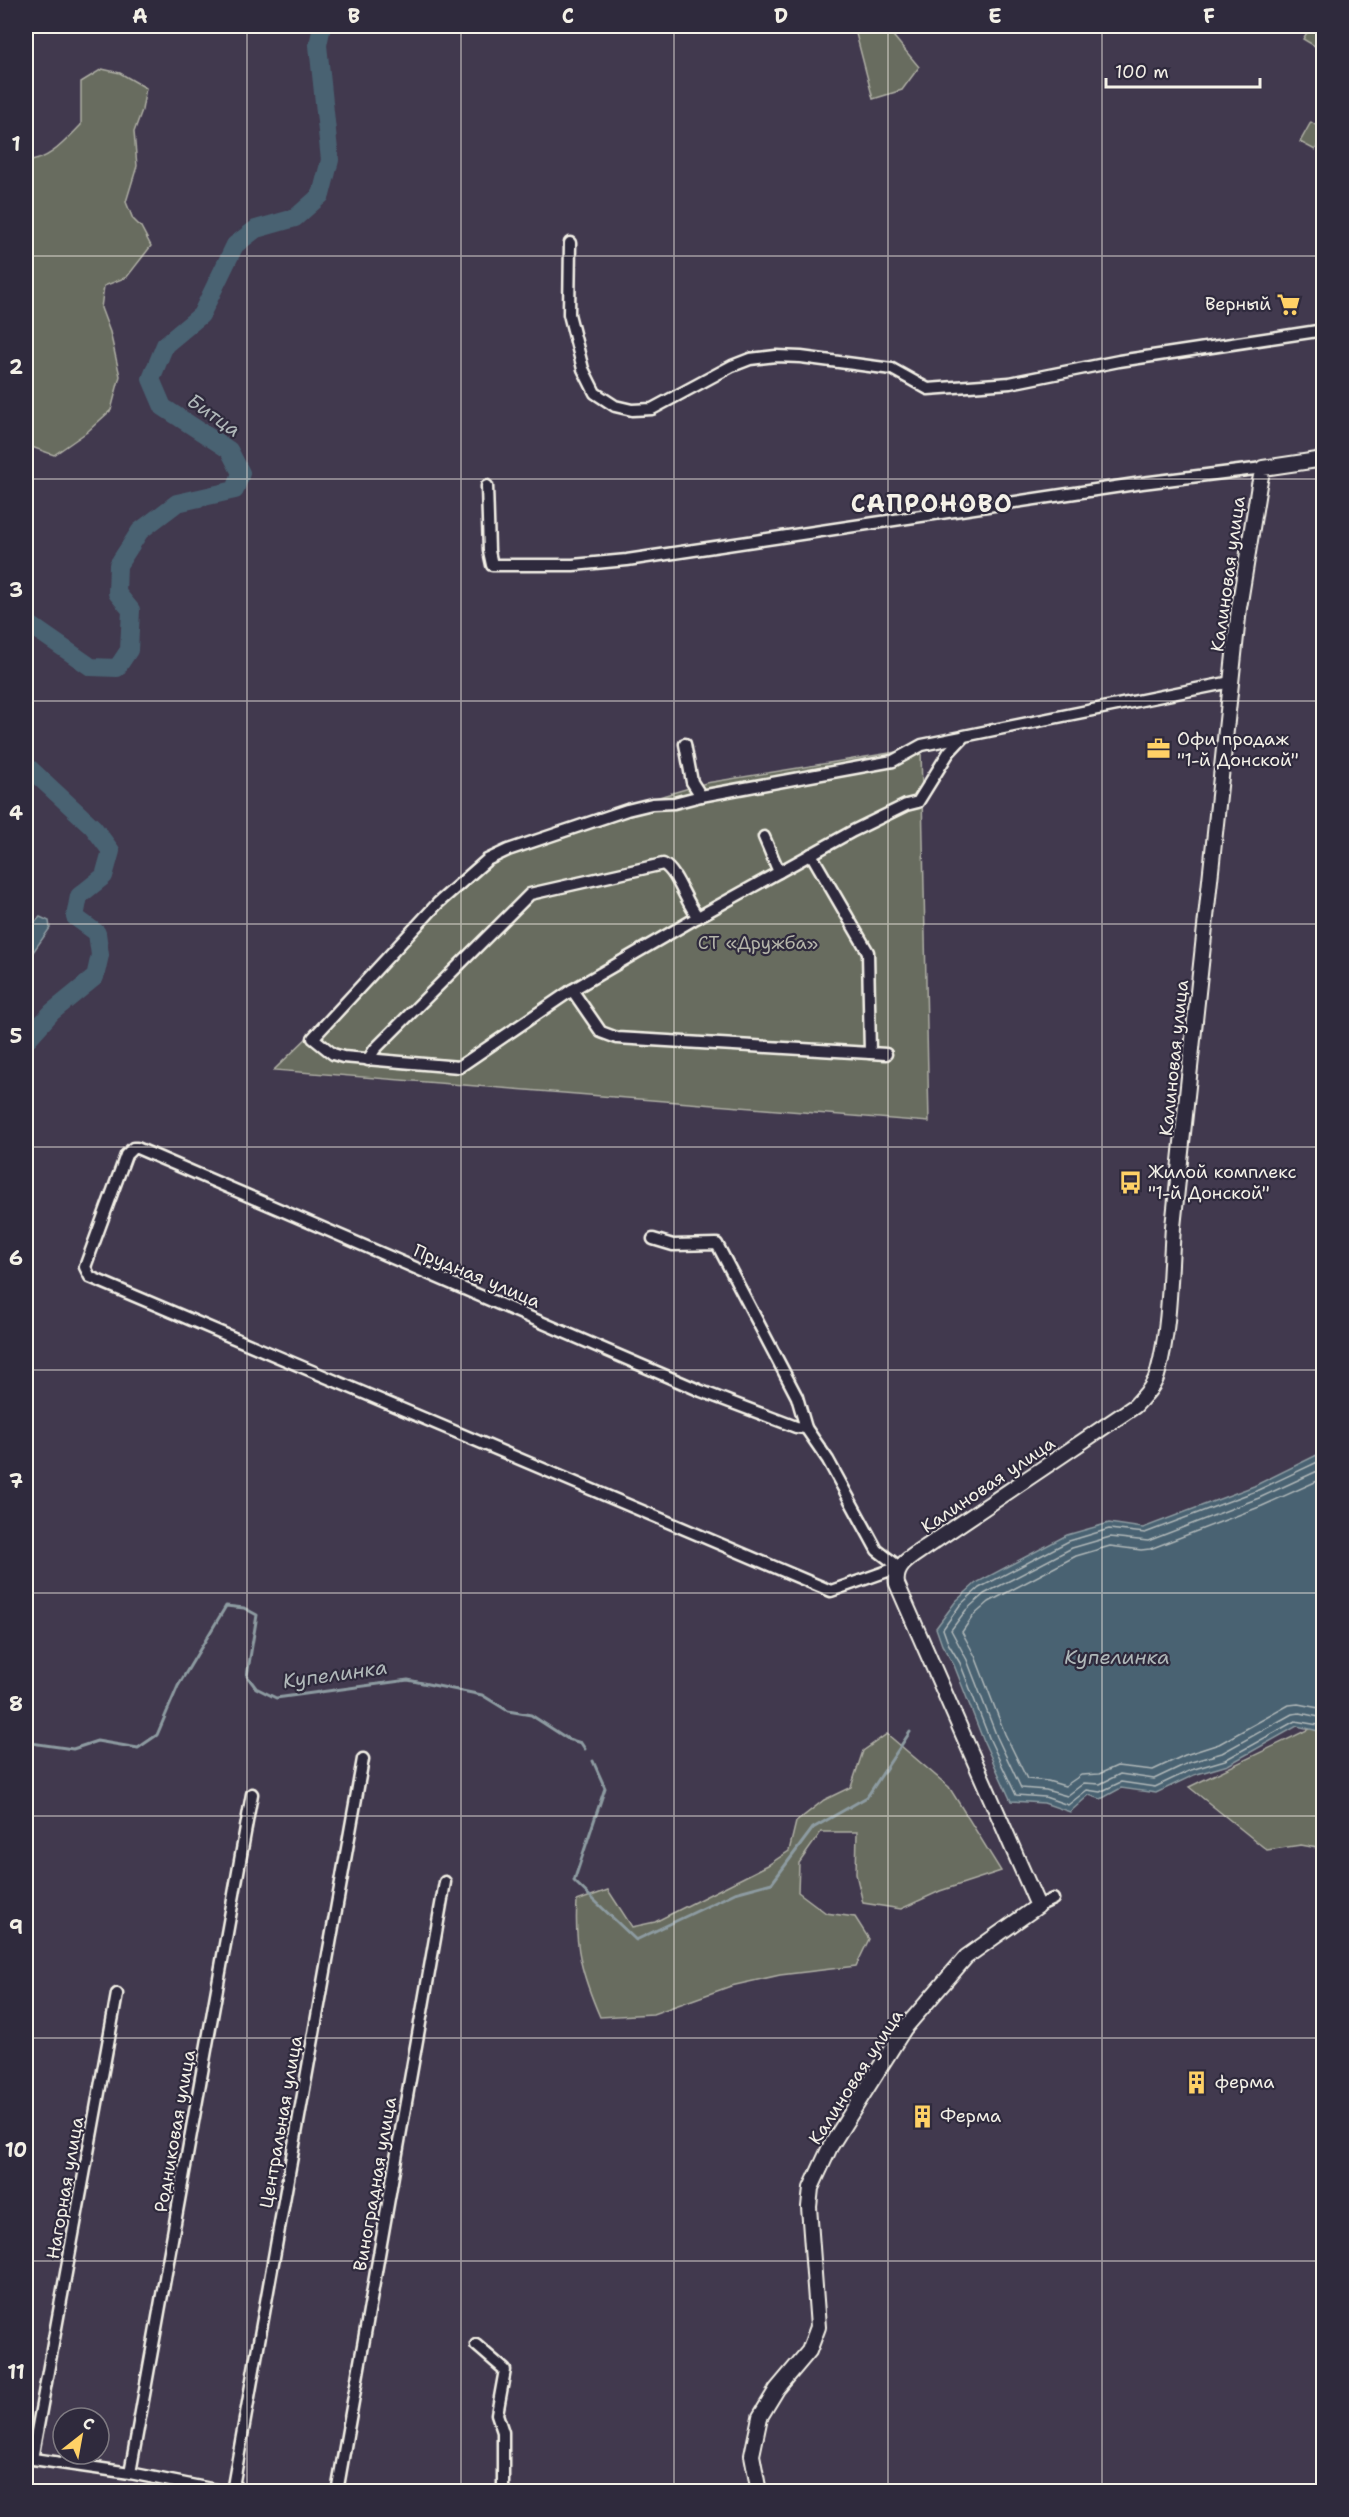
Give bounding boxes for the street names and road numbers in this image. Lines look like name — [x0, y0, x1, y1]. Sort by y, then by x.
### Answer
street label: Калиновая улица — [1205, 495, 1251, 653]
street label: Калиновая улица — [1154, 979, 1194, 1137]
street label: Прудная улица — [410, 1238, 544, 1314]
street label: Калиновая улица — [916, 1431, 1060, 1539]
street label: Калиновая улица — [803, 2005, 909, 2149]
street label: Центральная улица — [254, 2034, 308, 2210]
street label: Родниковая улица — [149, 2048, 201, 2214]
street label: Виноградная улица — [348, 2095, 402, 2273]
street label: Нагорная улица — [41, 2115, 89, 2261]

